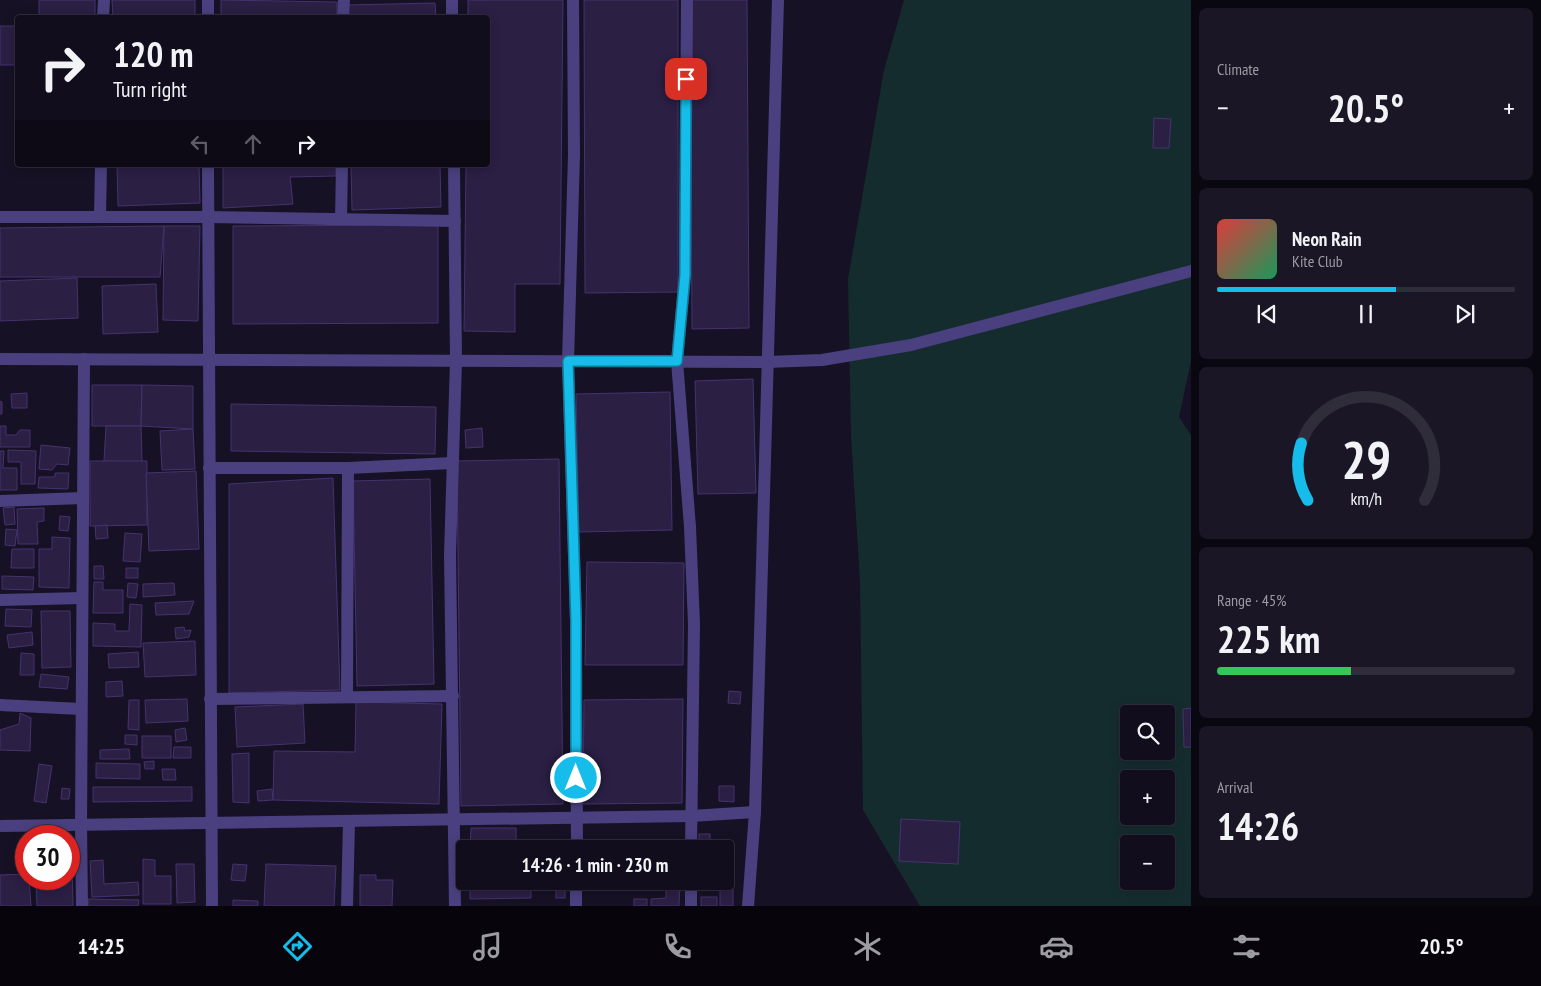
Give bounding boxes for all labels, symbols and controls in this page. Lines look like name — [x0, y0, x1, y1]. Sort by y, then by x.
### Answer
text: 120 m — [113, 31, 194, 77]
icon: right — [30, 35, 95, 100]
pin — [665, 58, 707, 100]
text: Climate — [1217, 59, 1259, 79]
icon: arrive — [672, 65, 700, 93]
text: Turn right — [113, 75, 187, 103]
text: 20.5° — [1328, 83, 1404, 132]
text: − — [1217, 89, 1229, 126]
text: + — [1503, 89, 1515, 126]
icon: left — [186, 130, 214, 158]
icon: ahead — [239, 130, 267, 158]
icon: right — [292, 130, 320, 158]
text: Neon Rain — [1292, 227, 1361, 251]
text: Kite Club — [1292, 251, 1343, 271]
icon: previous — [1253, 300, 1281, 328]
icon: pause — [1352, 300, 1380, 328]
icon: next — [1451, 300, 1479, 328]
text: 29 — [1341, 426, 1391, 493]
text: km/h — [1350, 487, 1382, 510]
text: Range · 45% — [1217, 590, 1286, 610]
text: 225 km — [1217, 614, 1320, 663]
map controls — [1120, 705, 1175, 890]
button: search — [1120, 705, 1175, 760]
position arrow — [549, 751, 601, 803]
button: + — [1120, 770, 1175, 825]
text: Arrival — [1217, 777, 1253, 797]
text: 14:26 — [1217, 801, 1299, 850]
speed limit sign: 30 — [15, 825, 80, 890]
button: − — [1120, 835, 1175, 890]
text: 14:26 · 1 min · 230 m — [522, 853, 668, 877]
icon: directions — [280, 929, 315, 964]
icon: music — [470, 929, 505, 964]
icon: phone — [660, 929, 695, 964]
icon: climate — [850, 929, 885, 964]
icon: car — [1039, 929, 1074, 964]
icon: filters — [1229, 929, 1264, 964]
text: 14:25 — [77, 932, 125, 960]
text: 20.5° — [1419, 932, 1464, 960]

